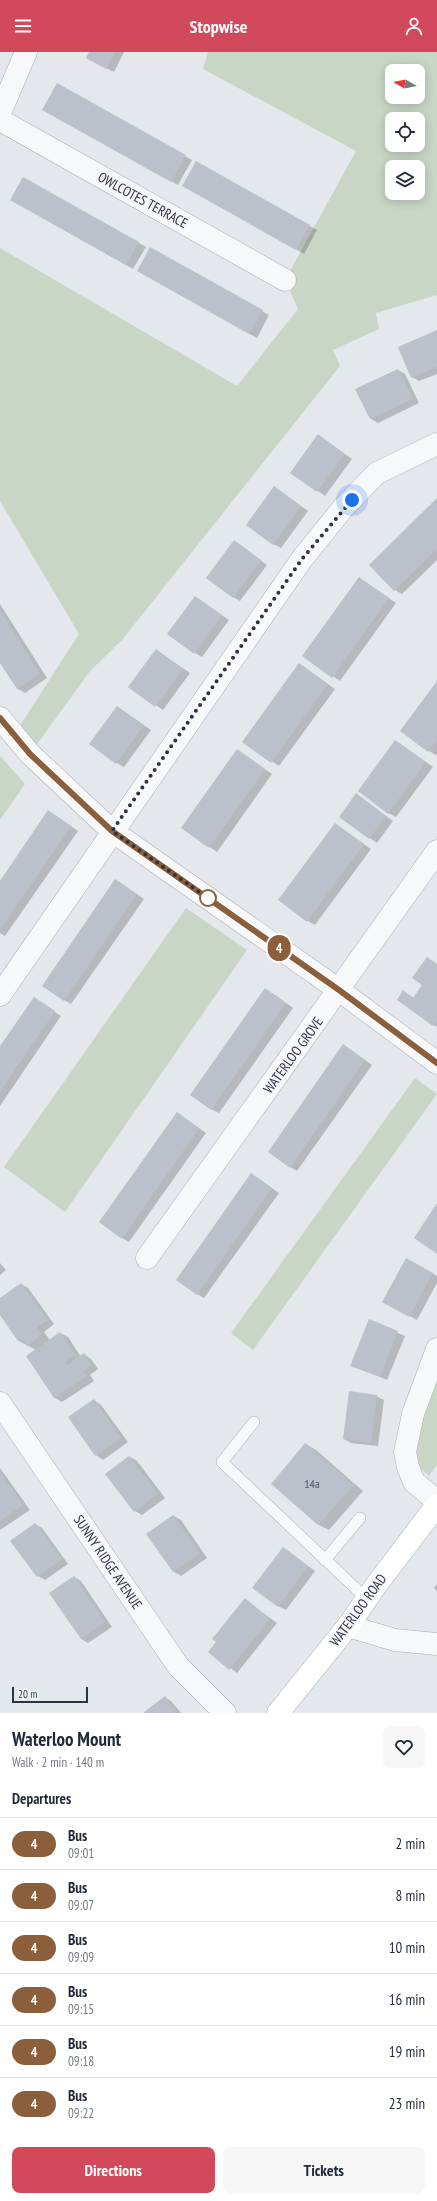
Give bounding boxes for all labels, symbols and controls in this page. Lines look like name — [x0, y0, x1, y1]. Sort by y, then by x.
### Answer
icon: menu — [12, 15, 34, 37]
text: Stopwise — [190, 15, 247, 38]
icon: person — [403, 15, 425, 37]
north arrow — [385, 64, 425, 104]
map controls — [385, 64, 425, 200]
button: locate — [385, 112, 425, 152]
button: layers — [385, 160, 425, 200]
street label: OWLCOTES TERRACE — [95, 168, 191, 232]
your location — [342, 490, 362, 510]
unlabelled marker — [199, 889, 217, 907]
line badge: 4 — [266, 935, 292, 961]
text: 4 — [276, 939, 282, 957]
street label: WATERLOO GROVE — [259, 1013, 327, 1097]
house number: 14a — [304, 1476, 320, 1491]
street label: SUNNY RIDGE AVENUE — [70, 1512, 146, 1612]
street label: WATERLOO ROAD — [326, 1570, 390, 1650]
scale bar — [12, 1685, 88, 1704]
text: 20 m — [18, 1687, 37, 1701]
button: heart — [383, 1726, 425, 1768]
text: Waterloo Mount — [12, 1727, 121, 1751]
text: Walk · 2 min · 140 m — [12, 1754, 104, 1771]
text: Departures — [12, 1789, 71, 1808]
text: Bus — [68, 1826, 87, 1845]
text: 2 min — [395, 1834, 425, 1853]
text: 4 — [31, 1835, 37, 1853]
text: 09:01 — [68, 1845, 94, 1862]
text: Bus — [68, 1878, 87, 1897]
text: 8 min — [395, 1886, 425, 1905]
text: 4 — [31, 1887, 37, 1905]
text: 09:07 — [68, 1897, 94, 1914]
text: Bus — [68, 1930, 87, 1949]
text: 10 min — [389, 1938, 425, 1957]
text: 4 — [31, 1939, 37, 1957]
text: 09:09 — [68, 1949, 94, 1966]
text: Bus — [68, 1982, 87, 2001]
text: 16 min — [389, 1990, 425, 2009]
text: 4 — [31, 1991, 37, 2009]
text: 09:15 — [68, 2001, 94, 2018]
text: Bus — [68, 2034, 87, 2053]
text: 19 min — [389, 2042, 425, 2061]
text: 4 — [31, 2043, 37, 2061]
text: 09:18 — [68, 2053, 94, 2070]
text: Bus — [68, 2086, 87, 2105]
text: 23 min — [389, 2094, 425, 2113]
text: 4 — [31, 2095, 37, 2113]
text: 09:22 — [68, 2105, 94, 2122]
button: Directions — [12, 2147, 215, 2193]
button: Tickets — [223, 2147, 425, 2193]

